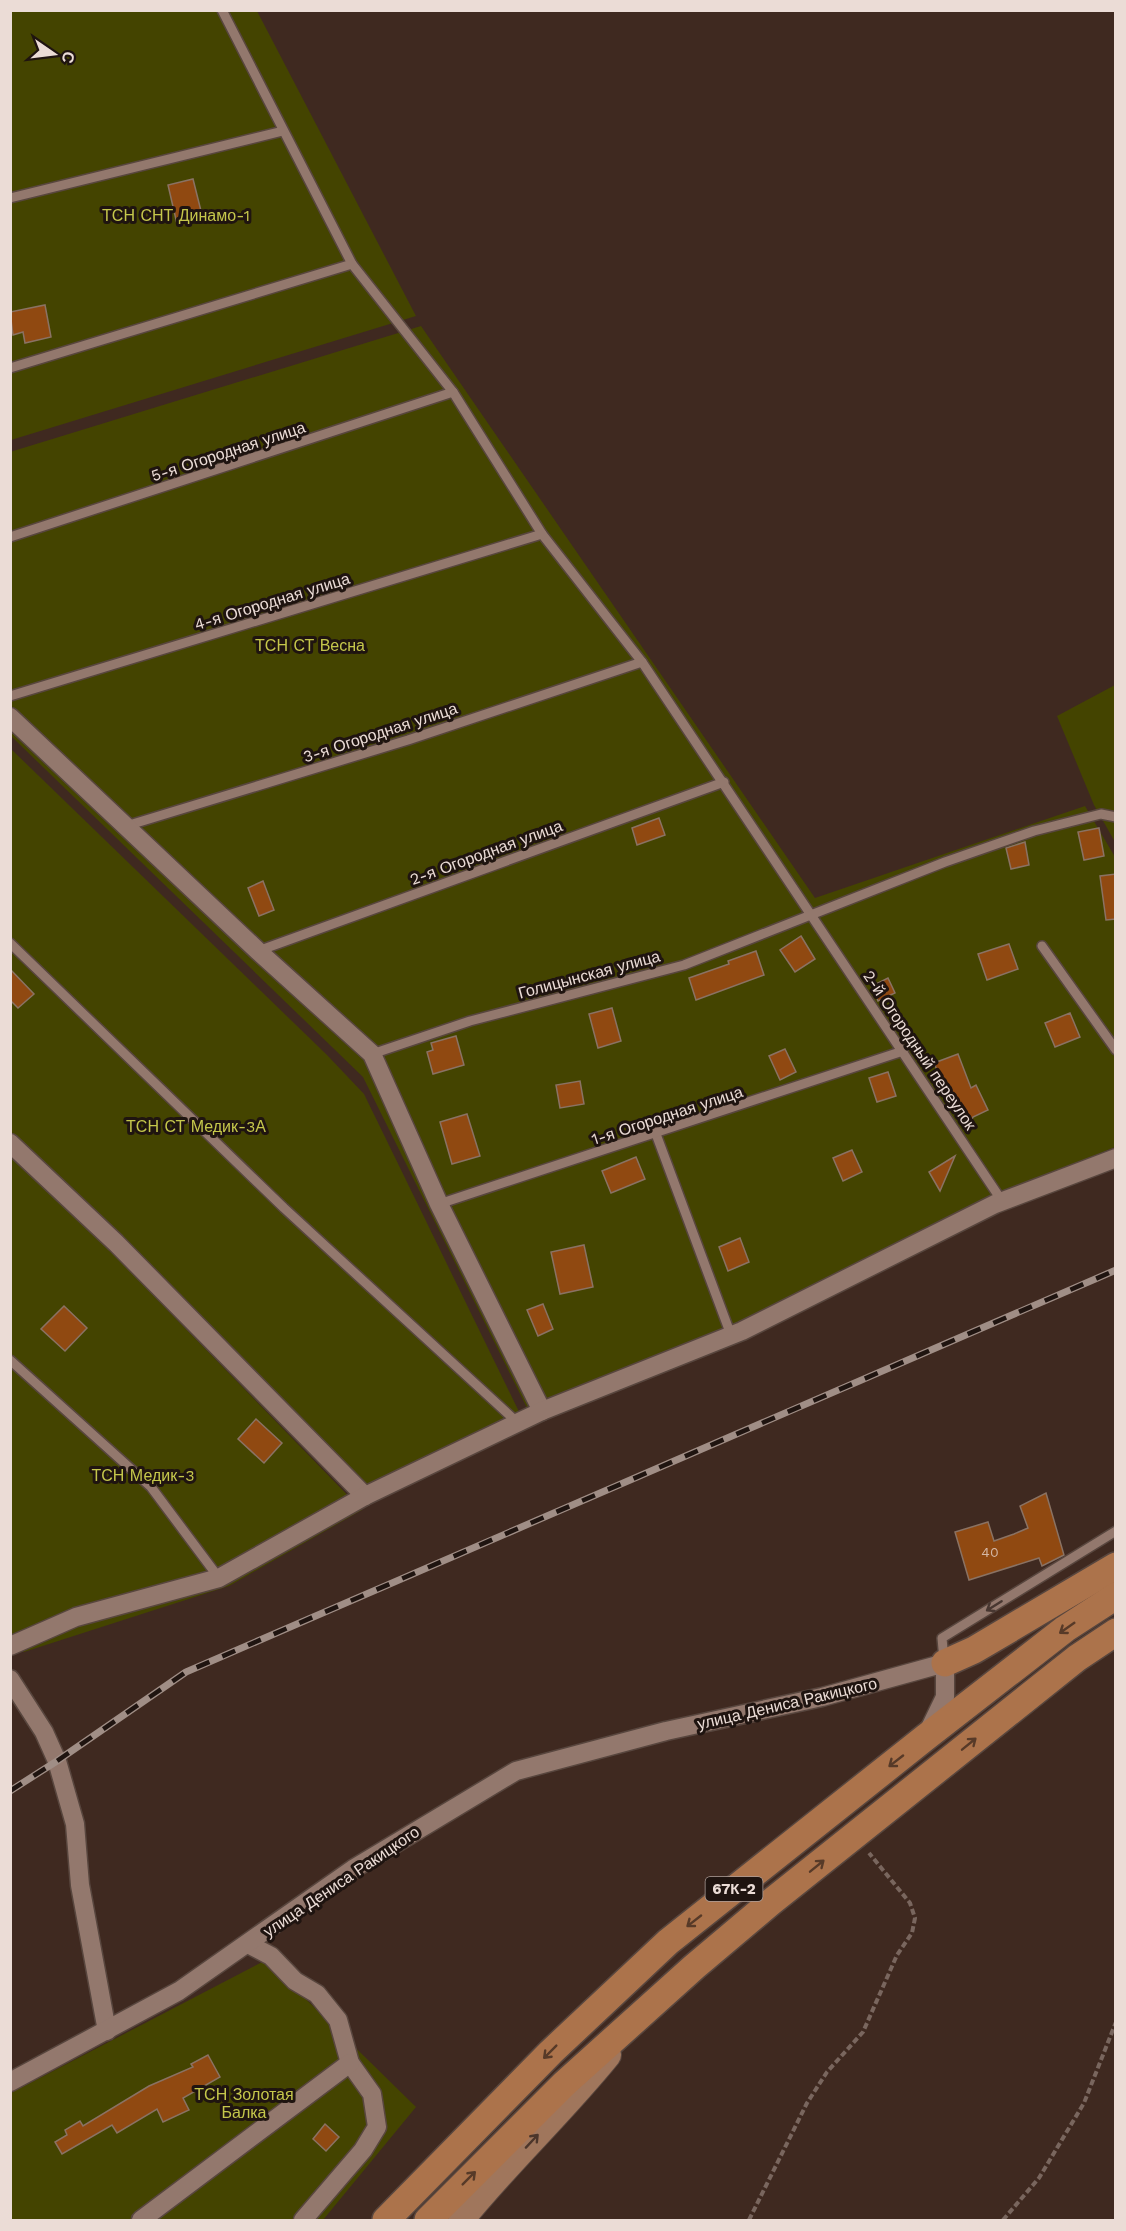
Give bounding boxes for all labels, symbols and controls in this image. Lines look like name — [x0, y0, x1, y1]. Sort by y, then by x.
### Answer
north arrow — [24, 24, 84, 84]
text: С — [57, 50, 79, 66]
park label: ТСН СНТ Динамо-1 — [102, 206, 250, 225]
street label: 5-я Огородная улица — [149, 418, 308, 485]
street label: 4-я Огородная улица — [192, 569, 352, 634]
park label: ТСН СТ Весна — [255, 636, 365, 655]
street label: 3-я Огородная улица — [301, 699, 460, 766]
street label: 2-я Огородная улица — [407, 816, 565, 889]
street label: Голицынская улица — [516, 946, 662, 1003]
street label: 2-й Огородный переулок — [859, 967, 981, 1134]
street label: 1-я Огородная улица — [589, 1082, 745, 1149]
park label: ТСН СТ Медик-3А — [126, 1117, 266, 1136]
park label: ТСН Медик-3 — [92, 1466, 194, 1485]
house number: 40 — [981, 1544, 999, 1560]
one-way arrow — [986, 1599, 1003, 1612]
one-way arrow — [1060, 1622, 1076, 1635]
street label: улица Дениса Ракицкого — [695, 1674, 879, 1733]
one-way arrow — [961, 1738, 977, 1751]
one-way arrow — [888, 1754, 904, 1767]
street label: улица Дениса Ракицкого — [260, 1822, 423, 1941]
one-way arrow — [809, 1859, 825, 1872]
road number: 67К-2 — [706, 1877, 762, 1901]
one-way arrow — [686, 1914, 702, 1927]
one-way arrow — [543, 2045, 558, 2060]
park label: ТСН Золотая Балка — [194, 2085, 294, 2122]
one-way arrow — [525, 2134, 539, 2149]
one-way arrow — [461, 2171, 476, 2186]

